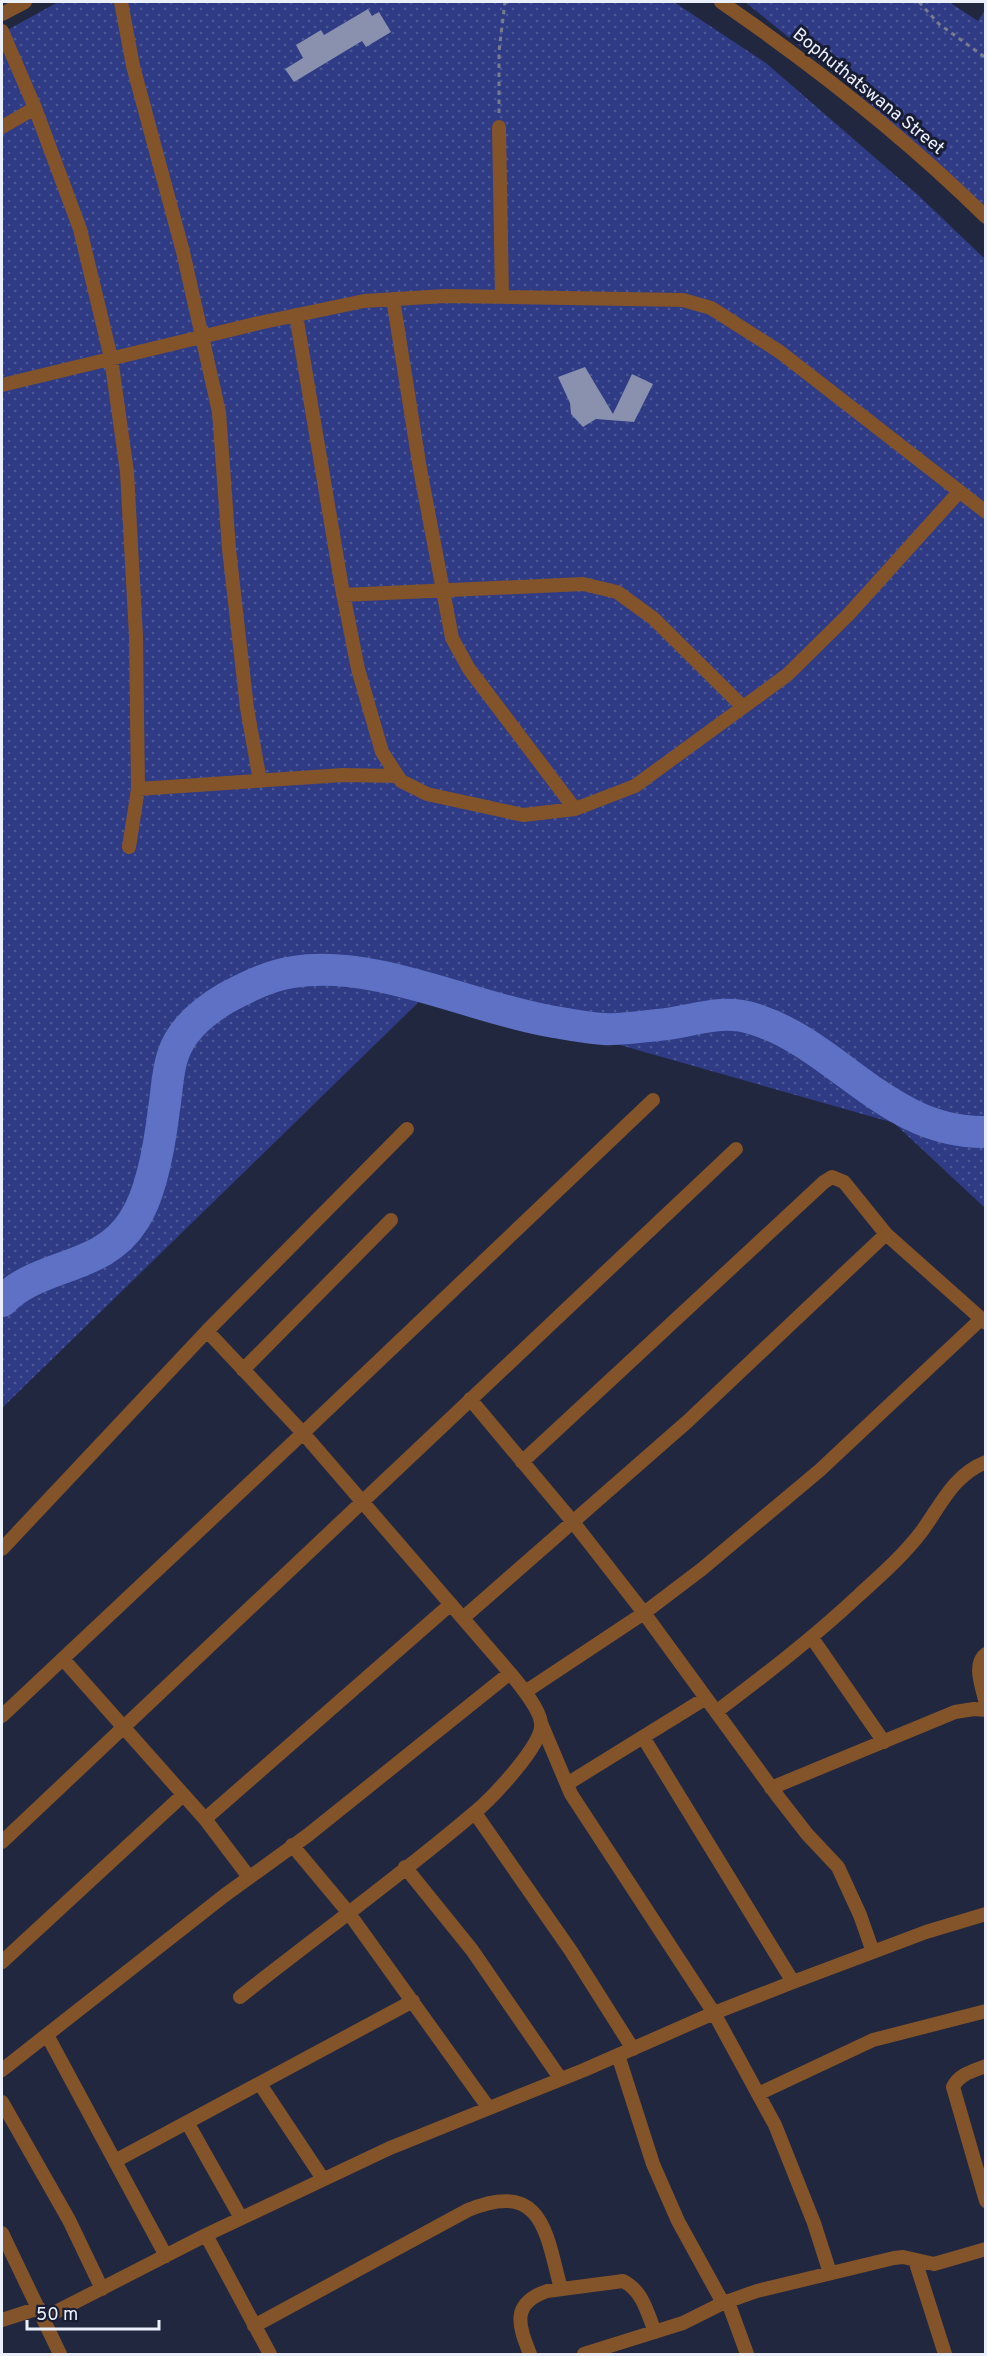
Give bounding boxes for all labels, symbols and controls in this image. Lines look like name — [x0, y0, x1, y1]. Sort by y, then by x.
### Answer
street label: Bophuthatswana Street — [787, 24, 949, 160]
scale bar — [27, 2293, 159, 2331]
text: 50 m — [36, 2304, 78, 2327]

